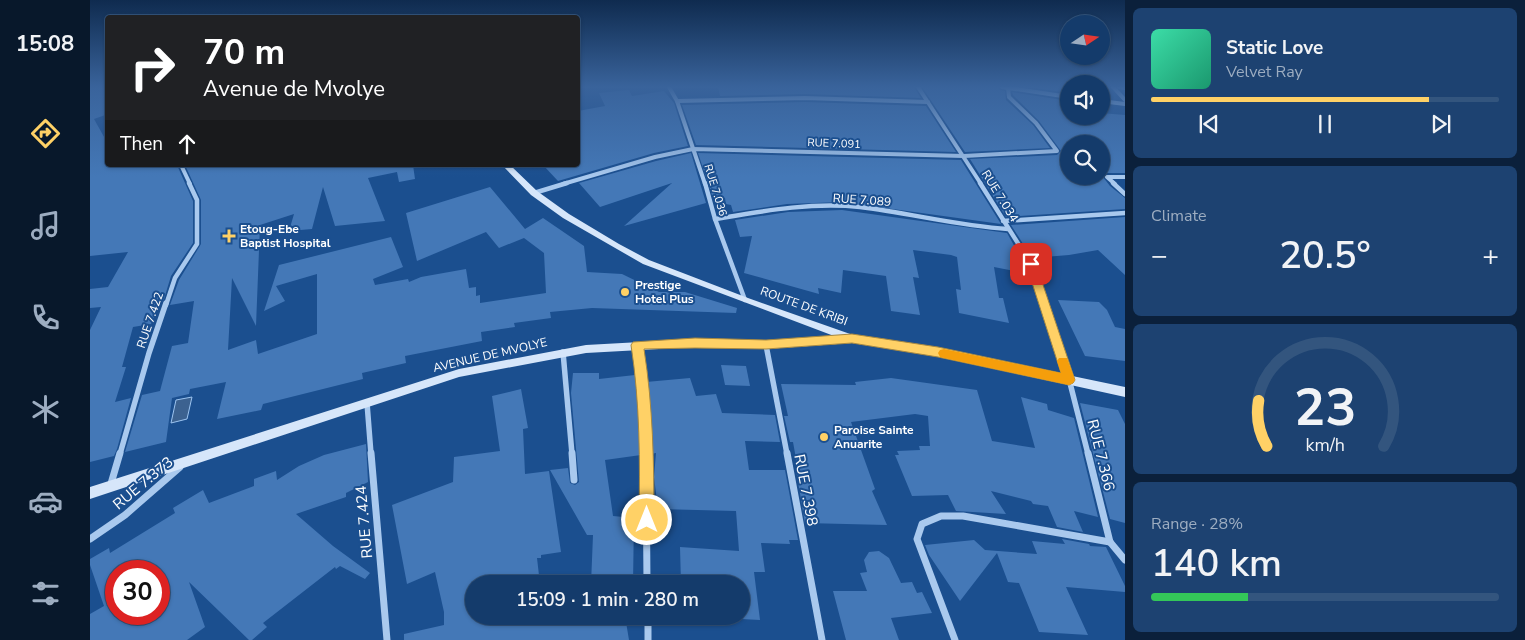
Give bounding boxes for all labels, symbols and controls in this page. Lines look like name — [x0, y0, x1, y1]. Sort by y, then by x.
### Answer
north arrow — [1060, 15, 1110, 65]
map controls — [1060, 15, 1110, 185]
text: 15:08 — [16, 29, 74, 59]
text: 70 m — [203, 29, 285, 76]
icon: right — [120, 35, 185, 100]
text: Static Love — [1226, 35, 1323, 61]
text: Velvet Ray — [1226, 61, 1303, 83]
text: Avenue de Mvolye — [203, 74, 385, 104]
button: sound — [1060, 75, 1110, 125]
icon: previous — [1195, 110, 1223, 138]
icon: pause — [1311, 110, 1339, 138]
icon: next — [1427, 110, 1455, 138]
icon: directions — [28, 116, 63, 151]
icon: ahead — [173, 130, 201, 158]
text: Then — [120, 131, 163, 157]
street label: RUE 7.091 — [807, 135, 861, 152]
button: search — [1060, 135, 1110, 185]
street label: RUE 7.036 — [701, 162, 731, 218]
street label: RUE 7.034 — [978, 167, 1022, 225]
street label: RUE 7.089 — [832, 190, 892, 210]
text: Climate — [1151, 205, 1206, 227]
icon: music — [28, 208, 63, 243]
place label: Etoug-Ebe Baptist Hospital — [240, 221, 331, 251]
marker: Etoug-Ebe Baptist Hospital — [222, 229, 236, 243]
text: 20.5° — [1279, 230, 1371, 281]
text: − — [1151, 237, 1168, 275]
text: + — [1482, 237, 1499, 275]
pin — [1010, 243, 1052, 285]
icon: arrive — [1017, 250, 1045, 278]
place label: Prestige Hotel Plus — [635, 277, 694, 307]
street label: ROUTE DE KRIBI — [758, 283, 850, 329]
marker: Prestige Hotel Plus — [619, 286, 631, 298]
street label: RUE 7.422 — [133, 290, 167, 350]
icon: phone — [28, 300, 63, 335]
street label: AVENUE DE MVOLYE — [431, 334, 549, 376]
text: 23 — [1294, 372, 1356, 443]
icon: climate — [28, 392, 63, 427]
street label: RUE 7.366 — [1082, 417, 1120, 493]
place label: Paroise Sainte Anuarite — [834, 422, 914, 452]
marker: Paroise Sainte Anuarite — [818, 431, 830, 443]
text: km/h — [1305, 433, 1345, 457]
street label: RUE 7.373 — [109, 452, 177, 514]
street label: RUE 7.398 — [789, 452, 823, 528]
icon: car — [28, 484, 63, 519]
street label: RUE 7.424 — [351, 485, 377, 559]
position arrow — [620, 493, 672, 545]
text: Range · 28% — [1151, 513, 1243, 535]
text: 140 km — [1151, 538, 1282, 589]
speed limit sign: 30 — [105, 560, 170, 625]
icon: filters — [28, 576, 63, 611]
text: 15:09 · 1 min · 280 m — [516, 587, 699, 613]

